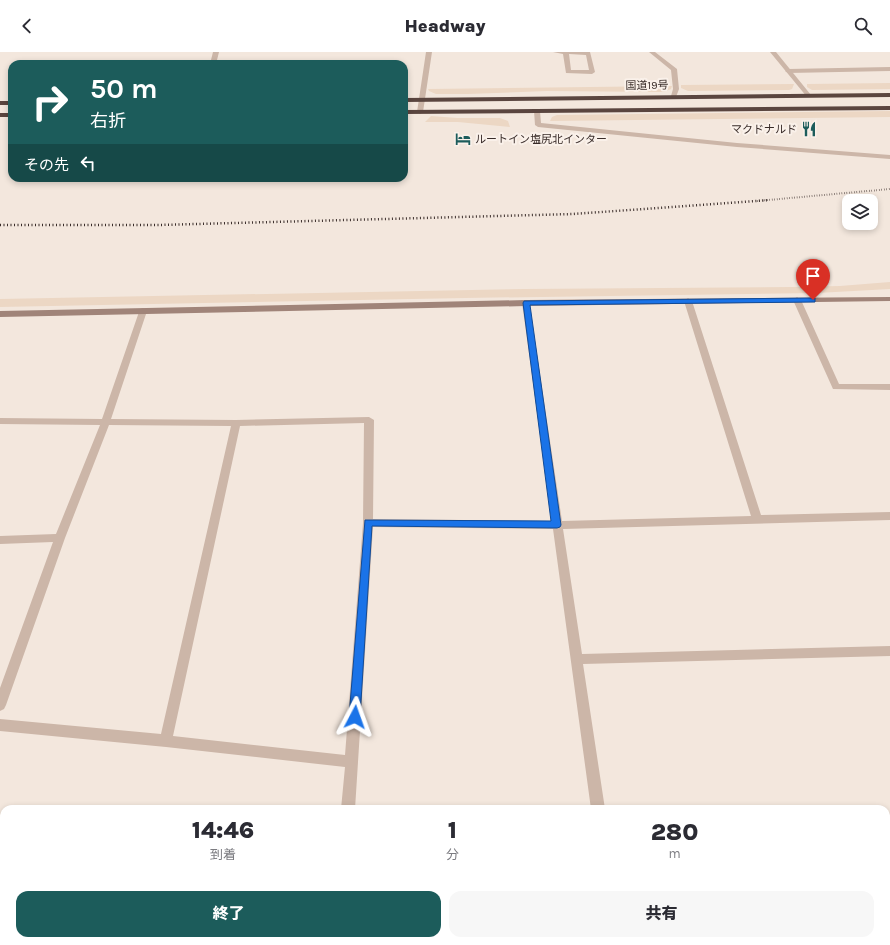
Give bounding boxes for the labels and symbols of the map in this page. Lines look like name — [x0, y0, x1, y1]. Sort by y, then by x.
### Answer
street label: 国道19号 — [625, 79, 669, 92]
restaurant icon: マクドナルド — [800, 120, 818, 138]
place label: マクドナルド — [731, 123, 797, 136]
hotel icon: ルートイン塩尻北インター — [454, 130, 472, 148]
place label: ルートイン塩尻北インター — [475, 133, 607, 146]
pin — [796, 259, 830, 300]
position arrow — [334, 696, 376, 738]

